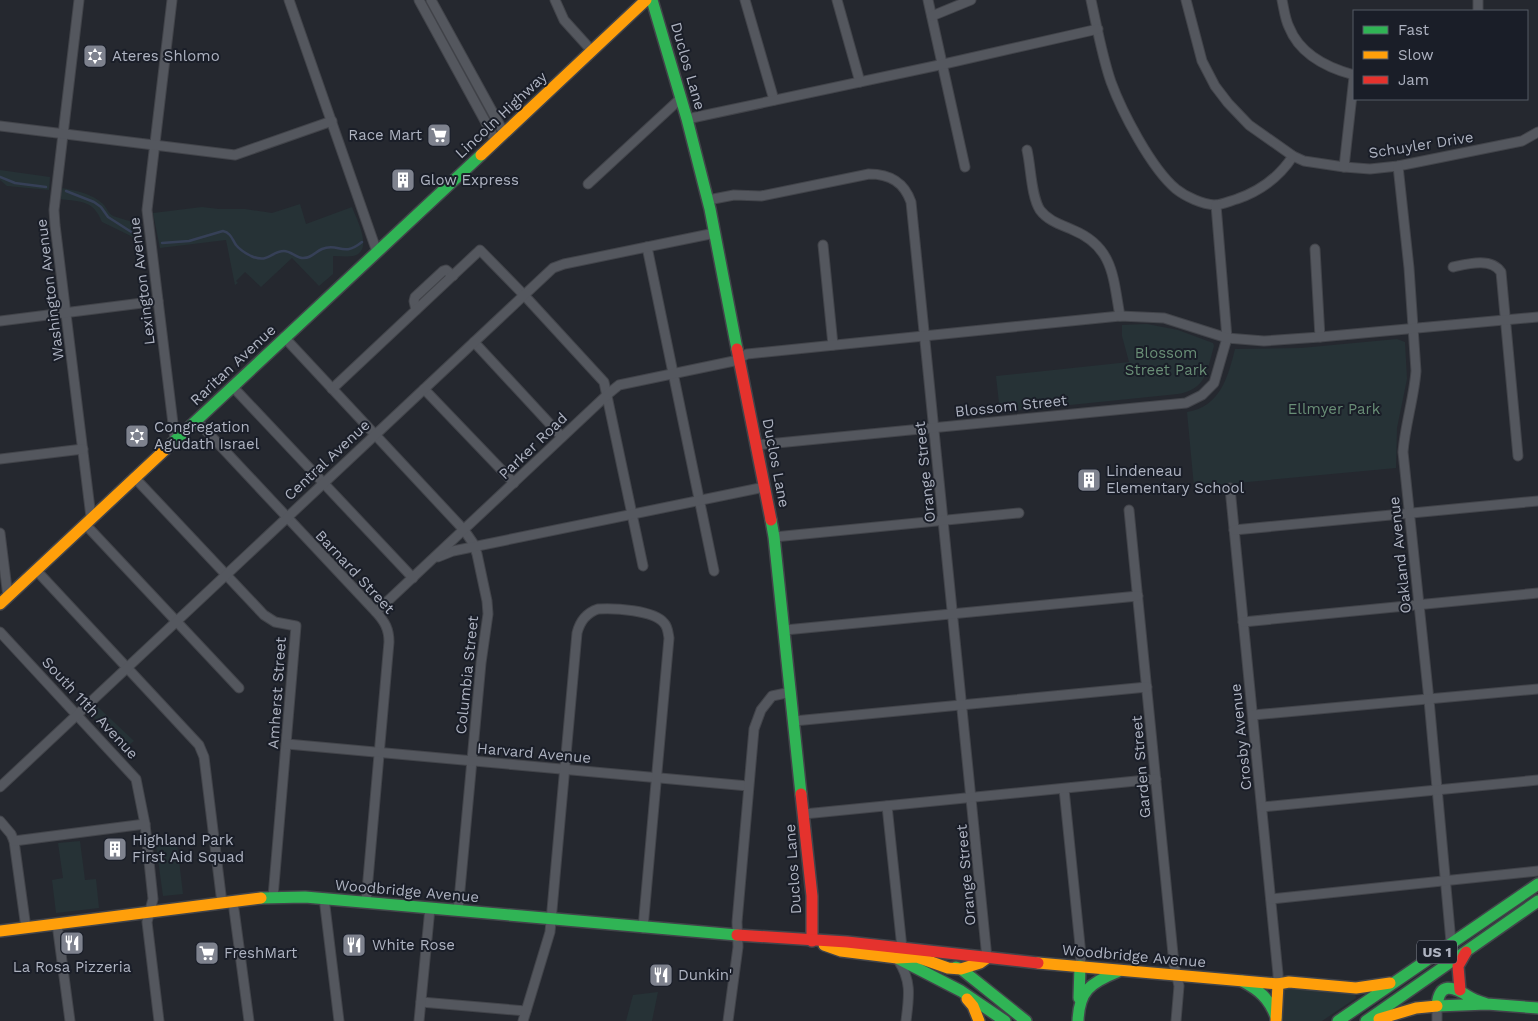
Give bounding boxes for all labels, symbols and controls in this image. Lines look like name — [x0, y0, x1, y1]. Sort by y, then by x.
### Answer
legend — [1353, 10, 1528, 100]
street label: Duclos Lane — [667, 20, 709, 112]
text: Fast — [1398, 21, 1430, 39]
synagogue icon: Ateres Shlomo — [82, 43, 108, 69]
text: Slow — [1398, 46, 1434, 64]
place label: Ateres Shlomo — [112, 47, 220, 65]
street label: Lincoln Highway — [451, 68, 551, 162]
text: Jam — [1398, 71, 1429, 89]
supermarket icon: Race Mart — [426, 122, 452, 148]
place label: Race Mart — [348, 126, 423, 144]
street label: Schuyler Drive — [1367, 128, 1475, 162]
building icon: Glow Express — [390, 167, 416, 193]
place label: Glow Express — [420, 171, 519, 189]
street label: Lexington Avenue — [125, 216, 159, 346]
street label: Washington Avenue — [32, 218, 68, 362]
street label: Raritan Avenue — [187, 321, 279, 409]
park label: Blossom Street Park — [1125, 344, 1208, 379]
street label: Blossom Street — [954, 391, 1069, 421]
park label: Ellmyer Park — [1288, 400, 1381, 418]
street label: Parker Road — [495, 409, 571, 483]
street label: Central Avenue — [280, 416, 374, 504]
street label: Duclos Lane — [759, 417, 793, 509]
place label: Congregation Agudath Israel — [154, 418, 260, 453]
street label: Orange Street — [911, 420, 939, 524]
synagogue icon: Congregation Agudath Israel — [124, 423, 150, 449]
place label: Lindeneau Elementary School — [1106, 462, 1245, 497]
building icon: Lindeneau Elementary School — [1076, 467, 1102, 493]
street label: Oakland Avenue — [1385, 496, 1415, 614]
street label: Barnard Street — [312, 526, 399, 618]
street label: Columbia Street — [452, 614, 482, 735]
street label: Amherst Street — [264, 636, 290, 750]
street label: South 11th Avenue — [38, 653, 142, 763]
street label: Crosby Avenue — [1226, 683, 1256, 791]
street label: Garden Street — [1127, 714, 1154, 819]
street label: Harvard Avenue — [476, 739, 592, 767]
street label: Duclos Lane — [781, 823, 805, 915]
street label: Orange Street — [953, 823, 979, 926]
place label: Highland Park First Aid Squad — [132, 831, 244, 866]
building icon: Highland Park First Aid Squad — [102, 836, 128, 862]
street label: Woodbridge Avenue — [334, 876, 480, 906]
restaurant icon: La Rosa Pizzeria — [59, 930, 85, 956]
restaurant icon: White Rose — [341, 932, 367, 958]
place label: White Rose — [372, 936, 455, 954]
supermarket icon: FreshMart — [194, 940, 220, 966]
road number: US 1 — [1417, 940, 1457, 964]
street label: Woodbridge Avenue — [1061, 941, 1207, 971]
place label: FreshMart — [224, 944, 298, 962]
place label: La Rosa Pizzeria — [13, 958, 132, 976]
restaurant icon: Dunkin' — [648, 962, 674, 988]
place label: Dunkin' — [678, 966, 732, 984]

